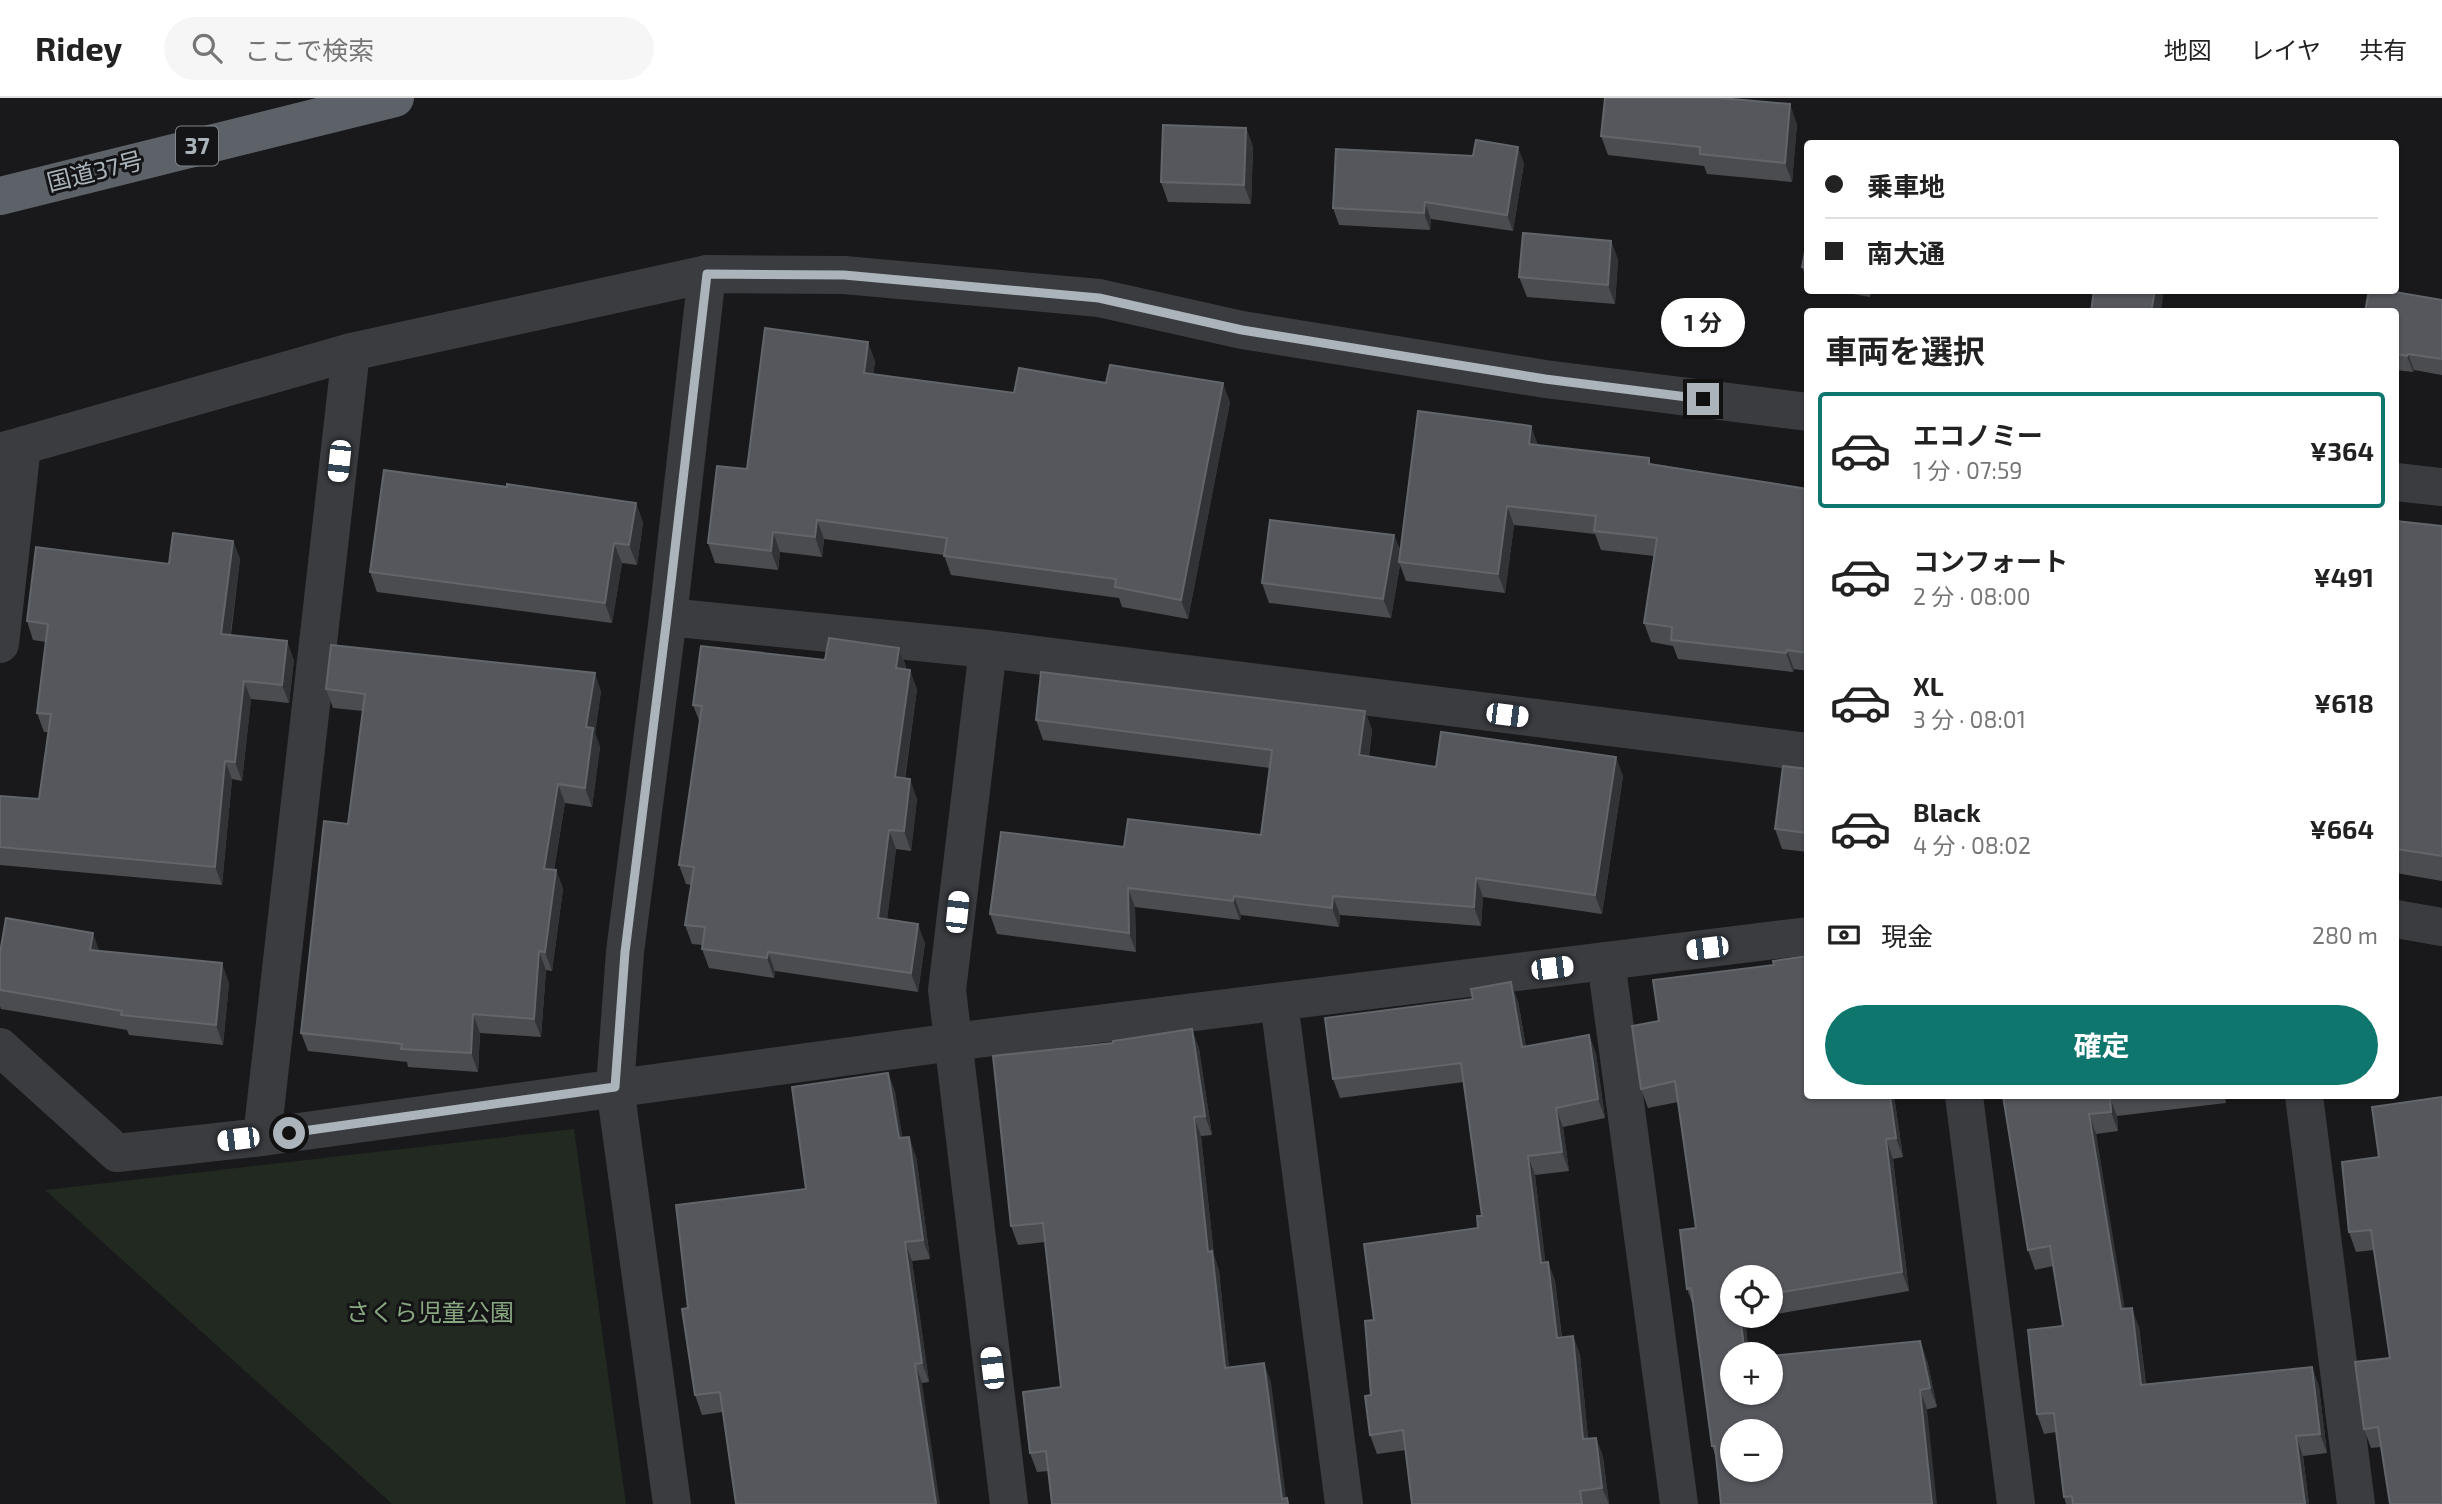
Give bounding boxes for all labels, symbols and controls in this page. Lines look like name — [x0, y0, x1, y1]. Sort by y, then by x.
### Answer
search box — [164, 17, 654, 80]
text: Ridey — [35, 28, 122, 68]
icon: search — [188, 29, 226, 67]
text: ここで検索 — [244, 34, 374, 65]
text: 地図 — [2164, 35, 2212, 64]
text: レイヤ — [2250, 35, 2321, 64]
text: 共有 — [2359, 35, 2407, 64]
road number: 37 — [176, 126, 218, 166]
street label: 国道37号 — [44, 145, 146, 196]
text: 乗車地 — [1867, 170, 1945, 201]
text: 南大通 — [1867, 237, 1945, 268]
callout: 1 分 — [1661, 298, 1745, 346]
text: 1 分 — [1684, 308, 1722, 336]
text: 車両を選択 — [1825, 331, 1985, 369]
route end — [1687, 383, 1719, 415]
icon: car — [1829, 419, 1892, 482]
text: エコノミー — [1913, 419, 2043, 450]
text: ¥364 — [2310, 435, 2374, 466]
car — [327, 439, 352, 483]
text: 1 分 · 07:59 — [1913, 456, 2023, 484]
icon: car — [1829, 545, 1892, 608]
text: コンフォート — [1913, 545, 2068, 576]
text: ¥491 — [2314, 561, 2374, 592]
text: 2 分 · 08:00 — [1913, 582, 2031, 610]
text: XL — [1913, 670, 1944, 701]
icon: car — [1829, 671, 1892, 734]
text: ¥618 — [2314, 687, 2374, 718]
car — [1485, 702, 1530, 728]
text: 3 分 · 08:01 — [1913, 705, 2026, 733]
text: Black — [1913, 796, 1981, 827]
icon: car — [1829, 797, 1892, 860]
text: ¥664 — [2309, 813, 2374, 844]
text: 4 分 · 08:02 — [1913, 831, 2031, 859]
car — [945, 890, 970, 934]
icon: cash — [1825, 916, 1863, 954]
text: 現金 — [1881, 920, 1933, 951]
text: 280 m — [2312, 921, 2378, 949]
car — [1685, 935, 1730, 961]
car — [1530, 955, 1575, 981]
button: 確定 — [1825, 1005, 2378, 1085]
route start — [273, 1117, 305, 1149]
car — [216, 1126, 261, 1152]
map controls — [1720, 1265, 1783, 1482]
button: locate — [1720, 1265, 1783, 1328]
park label: さくら児童公園 — [346, 1297, 514, 1326]
button: + — [1720, 1342, 1783, 1405]
car — [980, 1346, 1005, 1390]
button: − — [1720, 1419, 1783, 1482]

